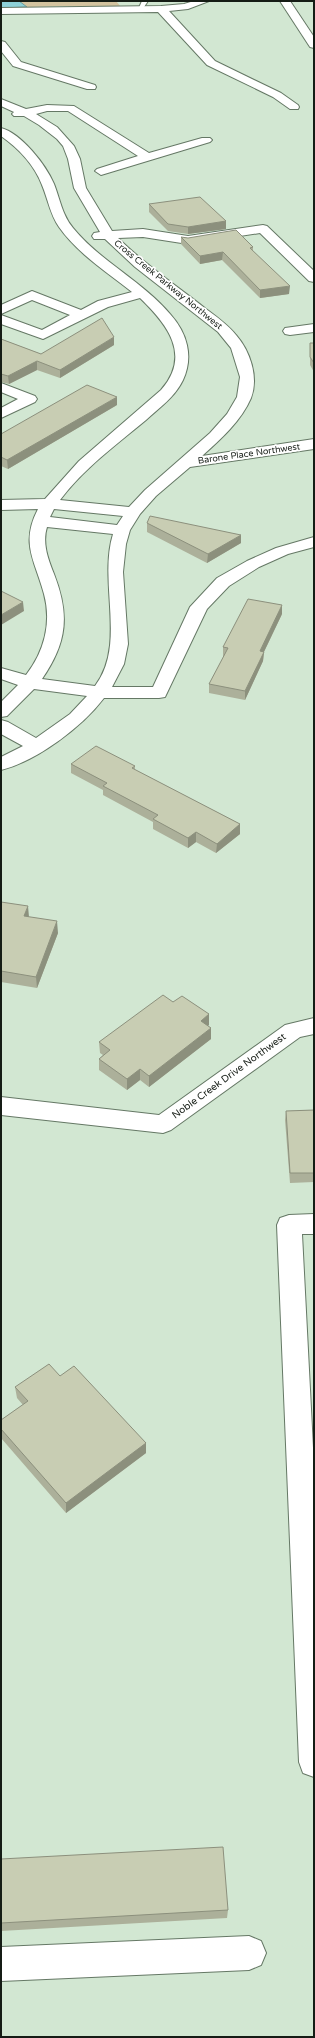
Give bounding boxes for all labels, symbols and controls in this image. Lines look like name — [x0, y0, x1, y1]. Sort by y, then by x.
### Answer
street label: Cross Creek Parkway Northwest — [112, 238, 225, 332]
street label: Barone Place Northwest — [197, 441, 301, 467]
street label: Noble Creek Drive Northwest — [170, 1031, 288, 1121]

